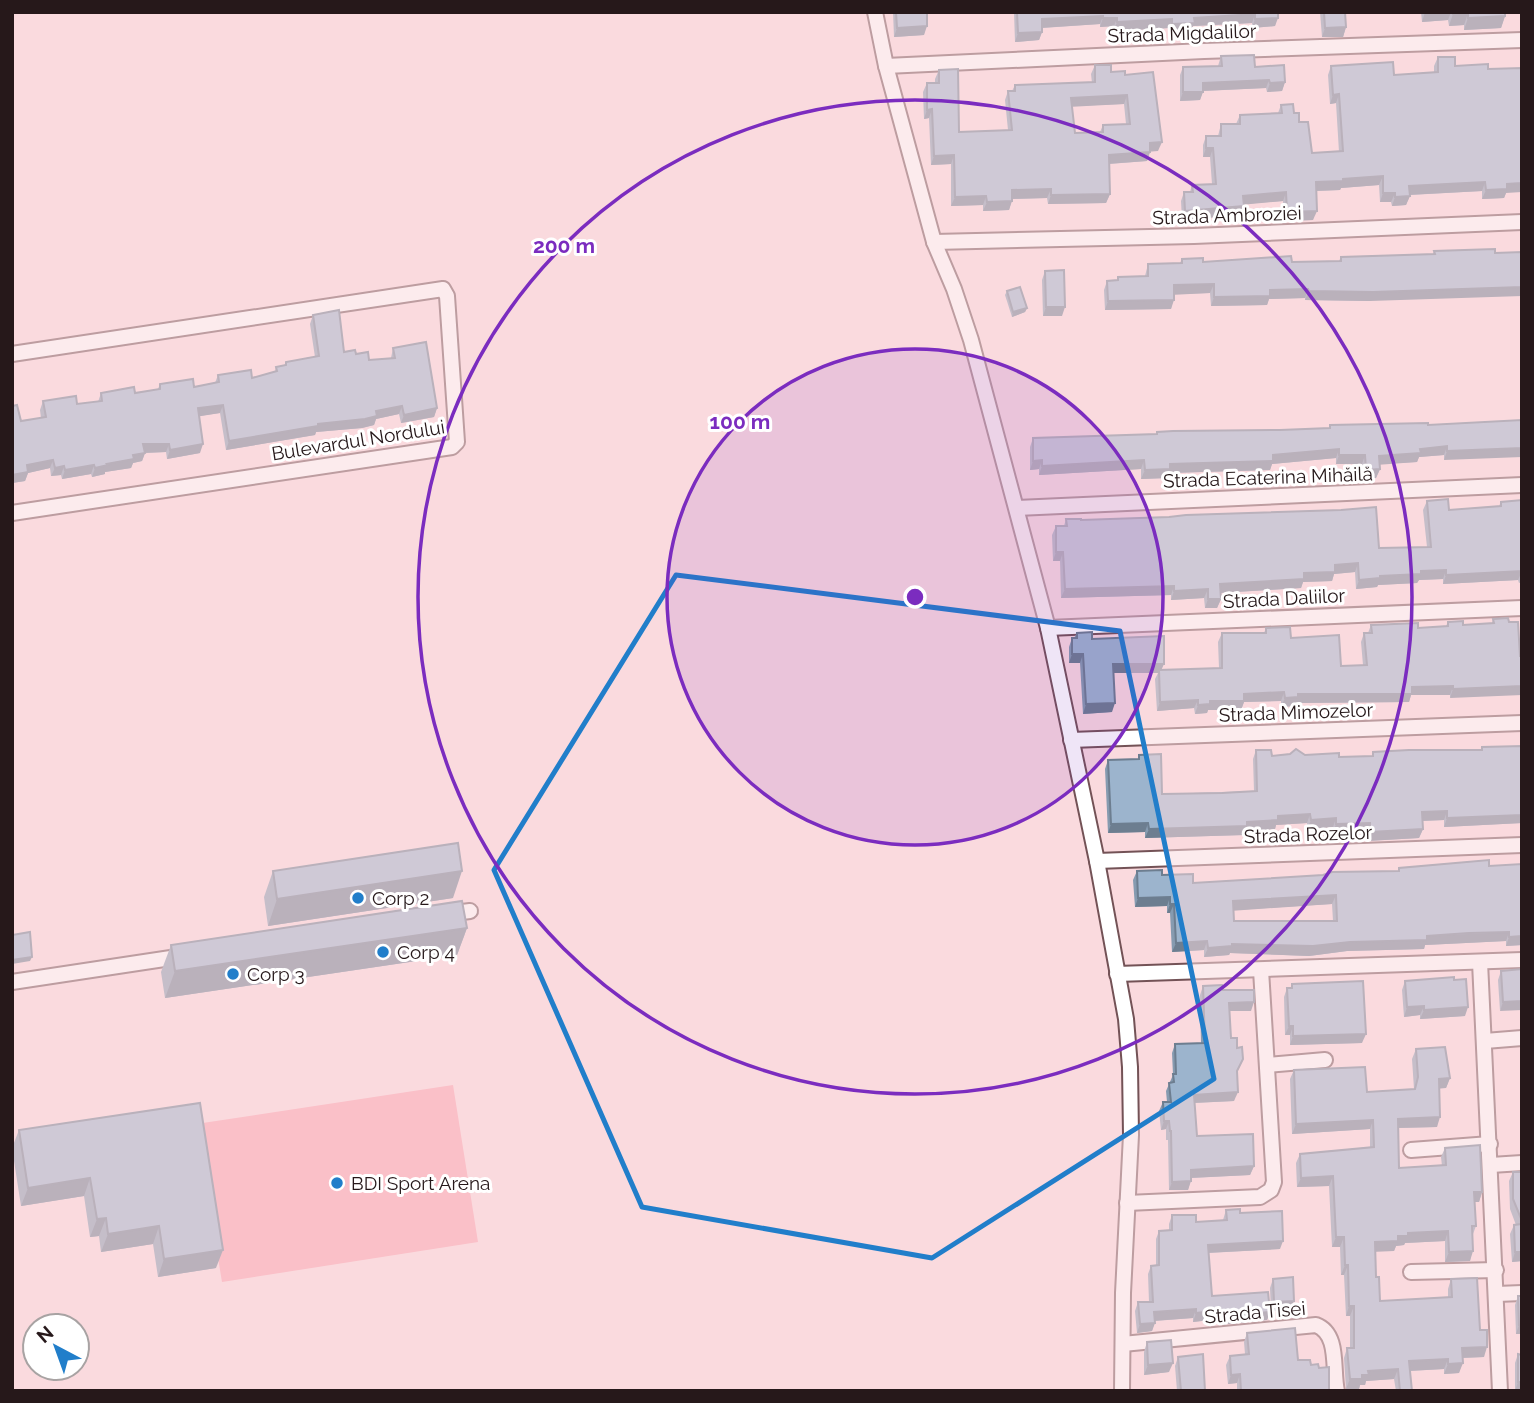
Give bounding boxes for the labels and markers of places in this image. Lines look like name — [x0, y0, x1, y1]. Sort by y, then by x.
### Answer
centre of rings — [903, 585, 927, 609]
place label: Corp 2 — [372, 887, 429, 909]
marker: Corp 2 — [350, 890, 366, 906]
place label: Corp 4 — [397, 941, 455, 963]
marker: Corp 4 — [375, 944, 391, 960]
place label: Corp 3 — [247, 963, 305, 985]
marker: Corp 3 — [225, 966, 241, 982]
place label: BDI Sport Arena — [351, 1172, 490, 1194]
marker: BDI Sport Arena — [329, 1175, 345, 1191]

